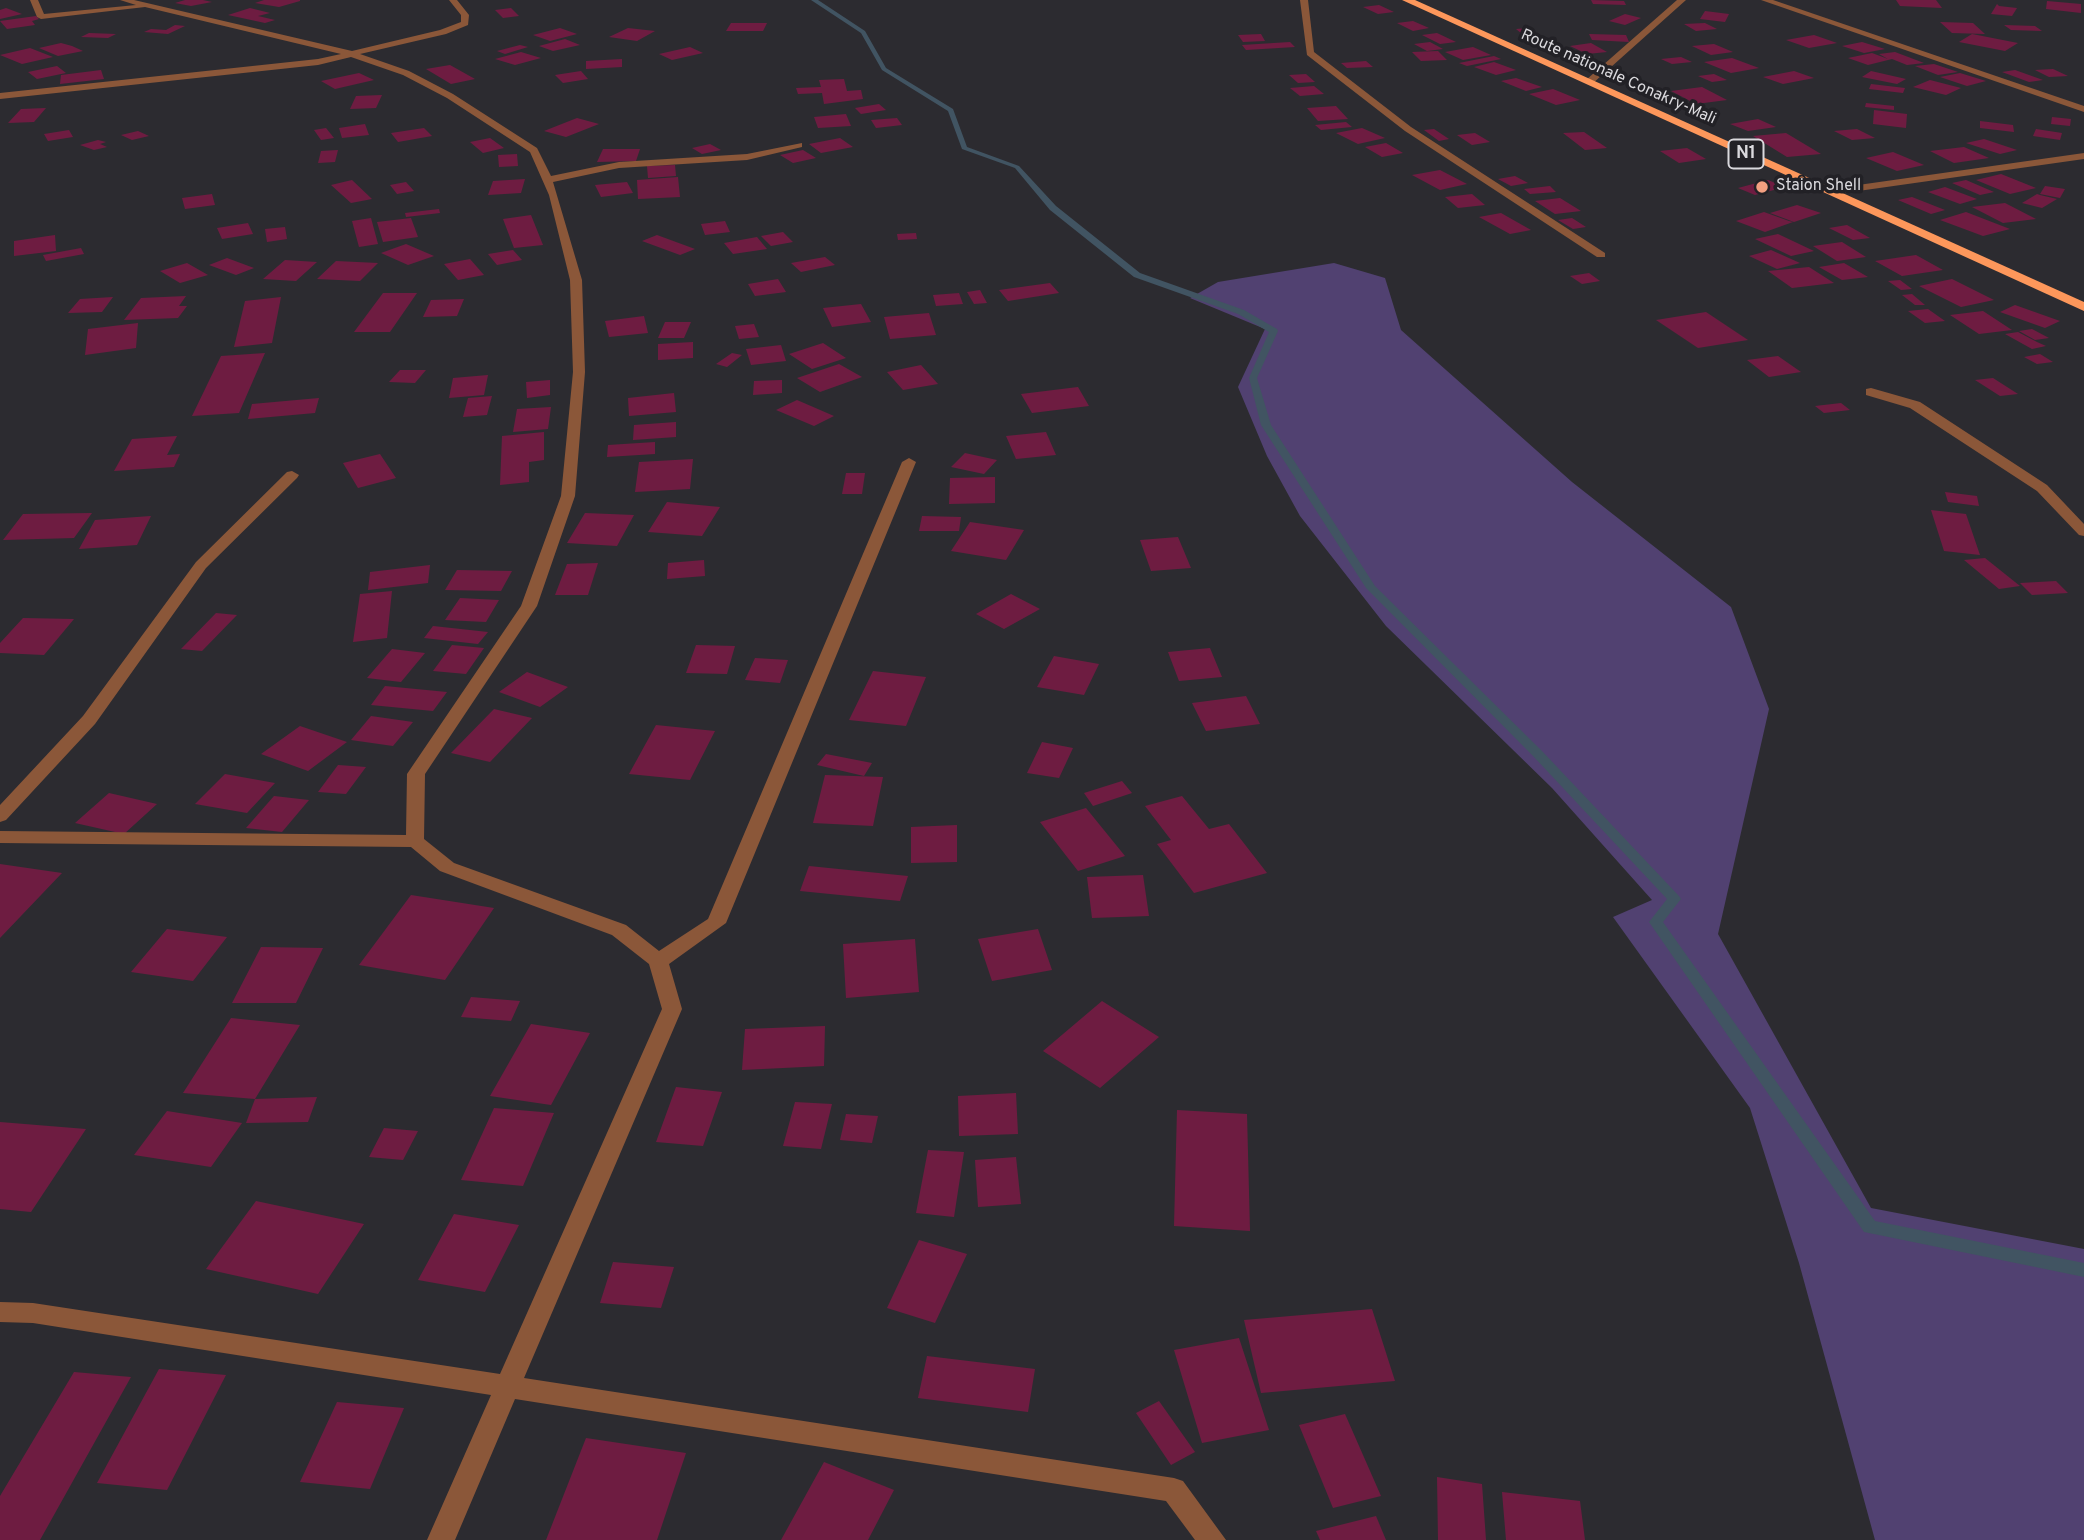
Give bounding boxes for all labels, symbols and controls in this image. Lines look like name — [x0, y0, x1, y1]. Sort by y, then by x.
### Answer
street label: Route nationale Conakry-Mali — [1517, 26, 1719, 130]
road number: N1 — [1728, 140, 1764, 168]
place label: Staion Shell — [1776, 177, 1861, 197]
marker: Staion Shell — [1754, 179, 1770, 195]

